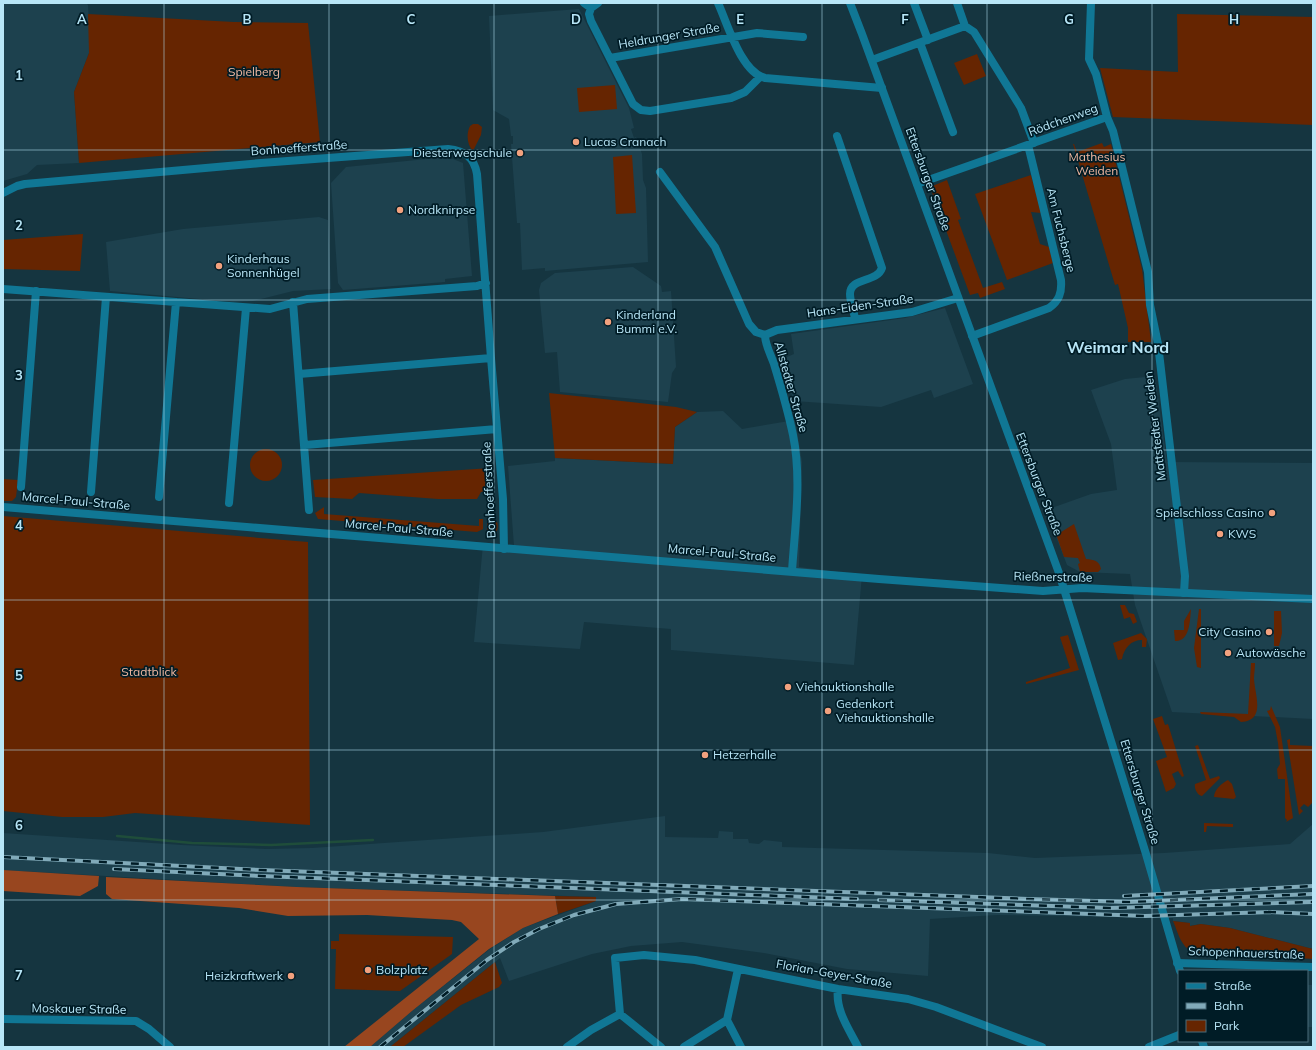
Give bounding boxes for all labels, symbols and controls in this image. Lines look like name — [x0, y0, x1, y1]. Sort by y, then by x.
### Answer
text: A — [77, 11, 87, 27]
text: B — [243, 11, 252, 27]
text: C — [407, 11, 416, 27]
text: D — [571, 11, 581, 27]
text: E — [736, 11, 744, 27]
text: F — [901, 11, 909, 27]
text: G — [1064, 11, 1074, 27]
text: H — [1229, 11, 1239, 27]
street label: Heldrunger Straße — [617, 19, 721, 52]
park label: Spielberg — [228, 64, 280, 79]
text: 1 — [15, 67, 23, 83]
street label: Rödchenweg — [1026, 100, 1100, 139]
street label: Ettersburger Straße — [903, 125, 954, 233]
place label: Lucas Cranach — [584, 134, 666, 149]
street label: Bonhoefferstraße — [250, 137, 348, 158]
marker: Lucas Cranach — [571, 137, 581, 147]
place label: Diesterwegschule — [413, 145, 512, 160]
marker: Diesterwegschule — [515, 148, 525, 158]
park label: Mathesius Weiden — [1069, 149, 1126, 178]
street label: Am Fuchsberge — [1044, 186, 1079, 274]
place label: Nordknirpse — [408, 202, 475, 217]
marker: Nordknirpse — [395, 205, 405, 215]
text: 2 — [15, 217, 23, 233]
place label: Kinderhaus Sonnenhügel — [227, 251, 300, 280]
marker: Kinderhaus Sonnenhügel — [214, 261, 224, 271]
street label: Hans-Eiden-Straße — [806, 291, 914, 320]
place label: Kinderland Bummi e.V. — [616, 307, 677, 336]
marker: Kinderland Bummi e.V. — [603, 317, 613, 327]
district label: Weimar Nord — [1067, 337, 1169, 357]
street label: Allstedter Straße — [771, 340, 812, 434]
text: 3 — [15, 367, 23, 383]
street label: Mattstedter Weiden — [1140, 370, 1169, 482]
street label: Ettersburger Straße — [1013, 430, 1066, 537]
street label: Bonhoefferstraße — [478, 441, 499, 539]
street label: Marcel-Paul-Straße — [21, 488, 131, 513]
place label: Spielschloss Casino — [1156, 505, 1264, 520]
marker: Spielschloss Casino — [1267, 508, 1277, 518]
street label: Marcel-Paul-Straße — [344, 515, 454, 540]
text: 4 — [15, 517, 23, 533]
place label: KWS — [1228, 526, 1256, 541]
marker: KWS — [1215, 529, 1225, 539]
street label: Marcel-Paul-Straße — [667, 540, 777, 565]
street label: Rießnerstraße — [1013, 568, 1093, 585]
place label: City Casino — [1198, 624, 1261, 639]
marker: City Casino — [1264, 627, 1274, 637]
place label: Autowäsche — [1236, 645, 1306, 660]
marker: Autowäsche — [1223, 648, 1233, 658]
park label: Stadtblick — [121, 664, 177, 679]
text: 5 — [15, 667, 23, 683]
place label: Viehauktionshalle — [796, 679, 894, 694]
marker: Viehauktionshalle — [783, 682, 793, 692]
place label: Gedenkort Viehauktionshalle — [836, 696, 934, 725]
marker: Gedenkort Viehauktionshalle — [823, 706, 833, 716]
street label: Ettersburger Straße — [1117, 738, 1164, 846]
place label: Hetzerhalle — [713, 747, 776, 762]
marker: Hetzerhalle — [700, 750, 710, 760]
text: 6 — [15, 817, 23, 833]
street label: Schopenhauerstraße — [1188, 943, 1304, 962]
street label: Florian-Geyer-Straße — [775, 956, 893, 991]
place label: Bolzplatz — [376, 962, 428, 977]
marker: Bolzplatz — [363, 965, 373, 975]
text: 7 — [15, 967, 23, 983]
place label: Heizkraftwerk — [205, 968, 284, 983]
legend — [1178, 970, 1308, 1042]
marker: Heizkraftwerk — [286, 971, 296, 981]
text: Straße — [1214, 978, 1251, 993]
text: Bahn — [1214, 998, 1243, 1013]
street label: Moskauer Straße — [32, 1000, 126, 1017]
text: Park — [1214, 1018, 1240, 1033]

